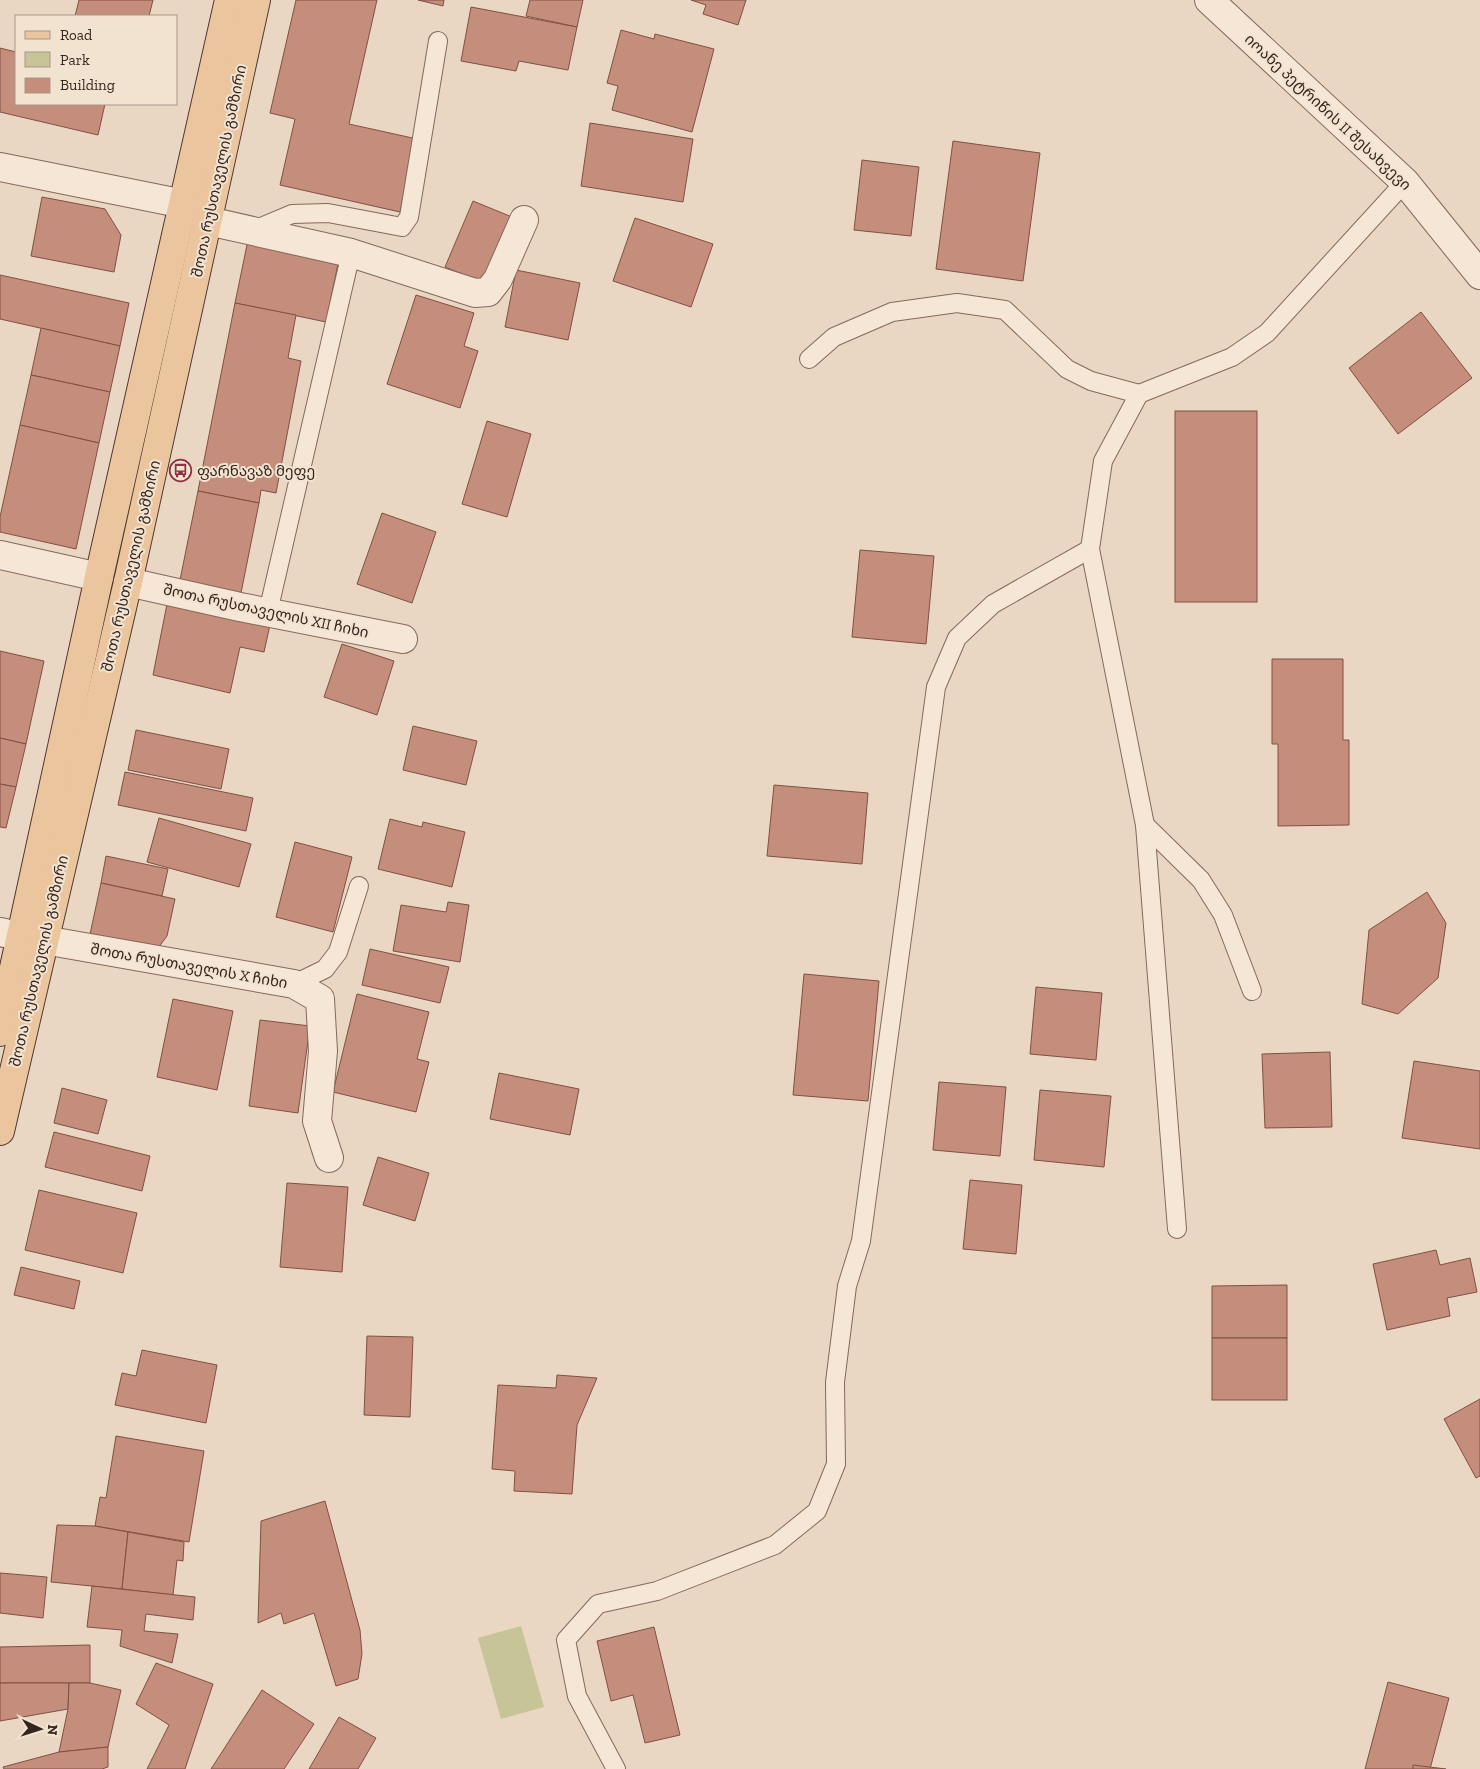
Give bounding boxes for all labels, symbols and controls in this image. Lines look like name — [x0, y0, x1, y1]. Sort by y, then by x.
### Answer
legend — [15, 15, 178, 105]
text: Road — [60, 26, 93, 44]
street label: იოანე პეტრიწის II შესახვევი — [1241, 30, 1415, 194]
text: Park — [60, 51, 90, 69]
street label: შოთა რუსთაველის გამზირი — [188, 63, 250, 279]
text: Building — [60, 76, 115, 94]
street label: შოთა რუსთაველის გამზირი — [98, 459, 164, 673]
bus stop icon: ფარნავაზ მეფე — [169, 459, 193, 483]
place label: ფარნავაზ მეფე — [197, 462, 315, 480]
street label: შოთა რუსთაველის XII ჩიხი — [162, 580, 370, 642]
street label: შოთა რუსთაველის გამზირი — [6, 854, 72, 1068]
street label: შოთა რუსთაველის X ჩიხი — [89, 940, 289, 992]
north arrow — [15, 1704, 65, 1754]
text: N — [44, 1724, 61, 1736]

